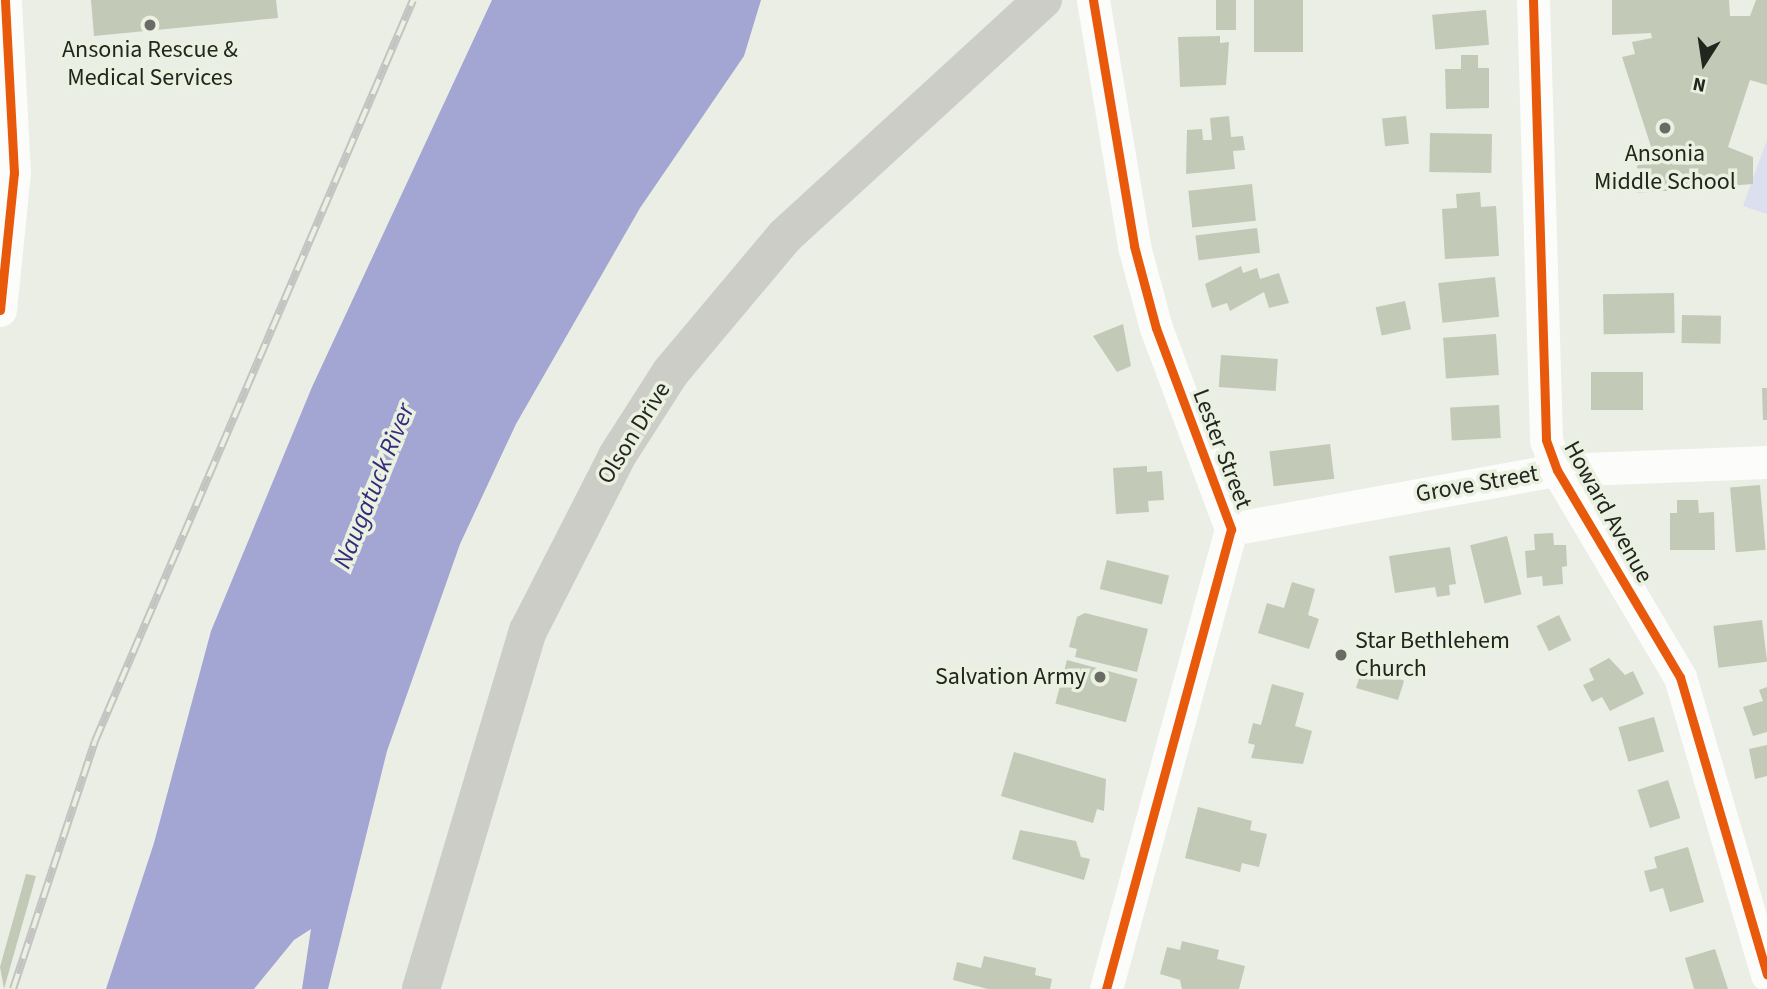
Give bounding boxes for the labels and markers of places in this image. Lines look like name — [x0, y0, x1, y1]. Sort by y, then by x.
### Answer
marker: Ansonia Rescue & Medical Services — [142, 17, 158, 33]
place label: Ansonia Rescue & Medical Services — [62, 36, 238, 92]
marker: Ansonia Middle School — [1657, 120, 1673, 136]
place label: Ansonia Middle School — [1594, 140, 1736, 196]
place label: Star Bethlehem Church — [1355, 627, 1510, 683]
marker: Star Bethlehem Church — [1333, 647, 1349, 663]
place label: Salvation Army — [935, 663, 1086, 691]
marker: Salvation Army — [1092, 669, 1108, 685]

